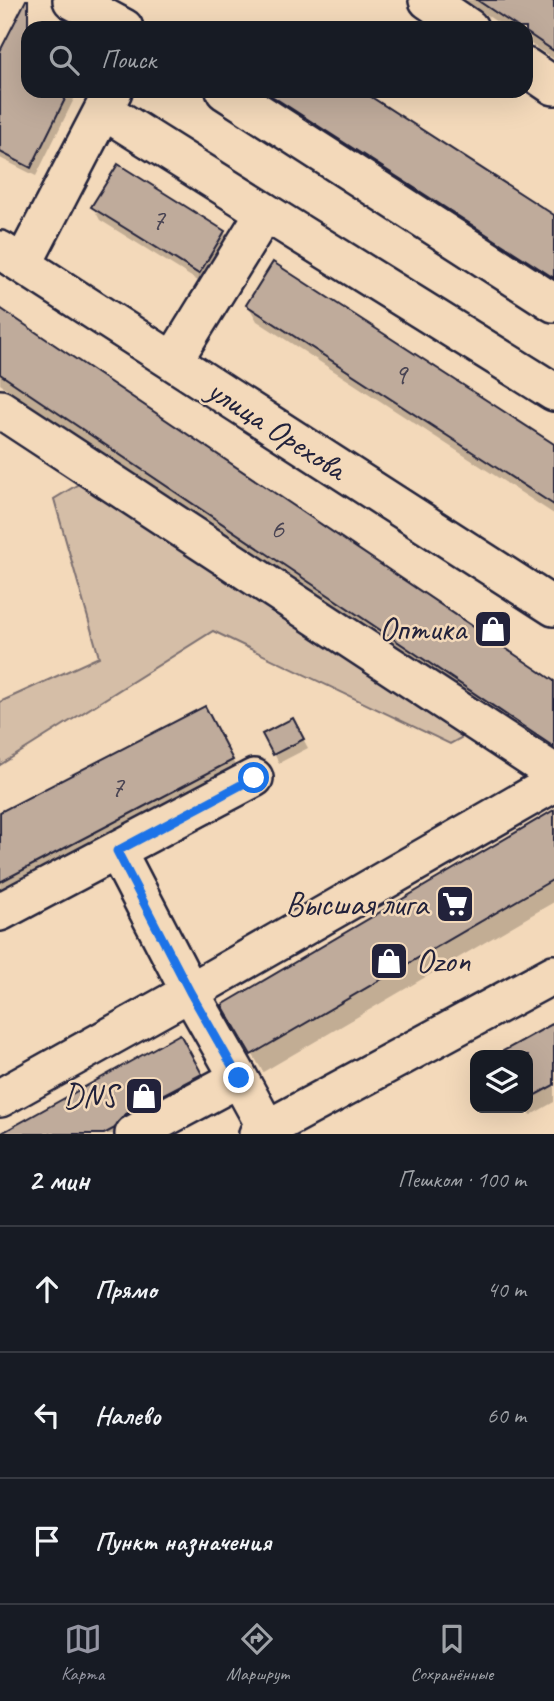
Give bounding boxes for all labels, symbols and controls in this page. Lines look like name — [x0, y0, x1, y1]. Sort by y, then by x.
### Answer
search box — [21, 21, 533, 98]
icon: search — [45, 41, 83, 79]
text: Поиск — [101, 43, 156, 76]
house number: 7 — [151, 200, 166, 238]
house number: 9 — [393, 355, 409, 393]
street label: улица Орехова — [198, 368, 356, 491]
house number: 6 — [270, 509, 285, 547]
place label: Оптика — [379, 608, 468, 650]
shop icon: Оптика — [472, 608, 514, 650]
route start — [238, 762, 269, 793]
house number: 7 — [110, 767, 125, 805]
place label: Высшая лига — [286, 883, 431, 925]
supermarket icon: Высшая лига — [434, 883, 476, 925]
shop icon: Ozon — [368, 940, 410, 982]
place label: Ozon — [416, 940, 470, 982]
map controls — [470, 1050, 533, 1113]
button: layers — [470, 1050, 533, 1113]
route end — [223, 1062, 254, 1093]
place label: DNS — [63, 1075, 122, 1117]
shop icon: DNS — [123, 1075, 165, 1117]
text: 2 мин — [28, 1161, 89, 1199]
text: Пешком · 100 m — [398, 1165, 526, 1194]
icon: ahead — [28, 1270, 66, 1308]
text: Прямо — [95, 1273, 157, 1306]
text: 40 m — [487, 1275, 526, 1304]
icon: left — [28, 1396, 66, 1434]
text: Налево — [95, 1399, 161, 1432]
text: 60 m — [487, 1401, 526, 1430]
icon: arrive — [28, 1522, 66, 1560]
text: Пункт назначения — [95, 1525, 271, 1558]
tab: Карта — [61, 1620, 104, 1686]
tab: Маршрут — [226, 1620, 289, 1686]
tab: Сохранённые — [411, 1620, 493, 1686]

